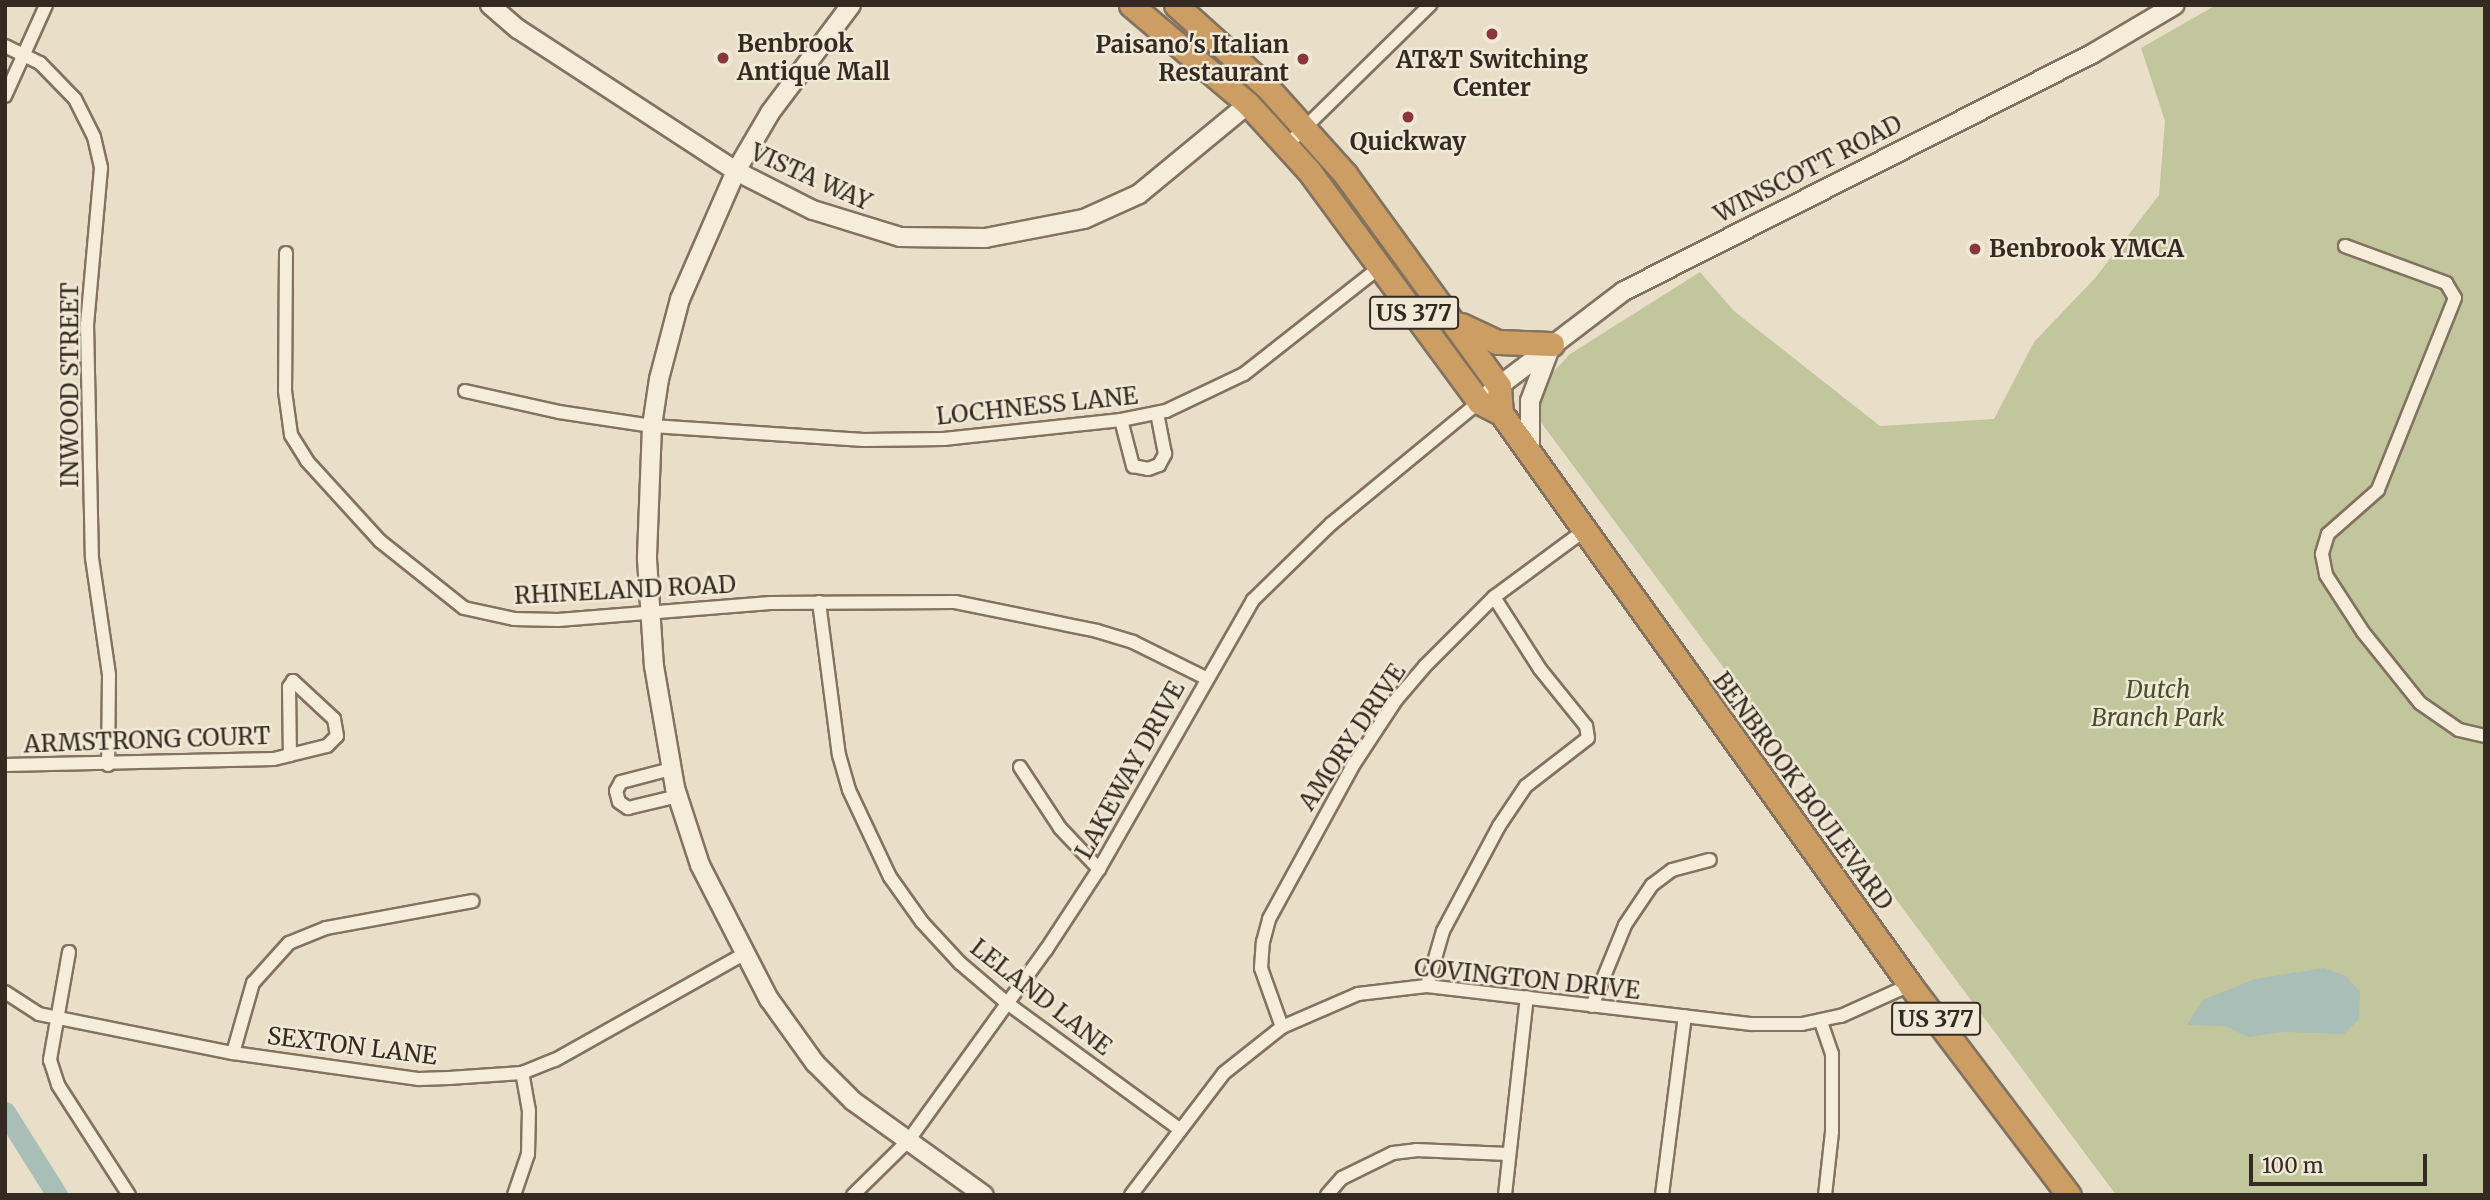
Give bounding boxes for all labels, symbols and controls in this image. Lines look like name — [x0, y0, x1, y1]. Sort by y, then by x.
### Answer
marker: AT&T Switching Center — [1484, 26, 1500, 42]
place label: Benbrook Antique Mall — [737, 30, 890, 86]
place label: Paisano's Italian Restaurant — [1095, 31, 1289, 87]
place label: AT&T Switching Center — [1396, 46, 1588, 102]
marker: Benbrook Antique Mall — [715, 50, 731, 66]
marker: Paisano's Italian Restaurant — [1295, 51, 1311, 67]
marker: Quickway — [1400, 109, 1416, 125]
street label: WINSCOTT ROAD — [1709, 109, 1907, 229]
place label: Quickway — [1350, 128, 1466, 156]
street label: VISTA WAY — [746, 138, 876, 216]
place label: Benbrook YMCA — [1989, 235, 2184, 263]
marker: Benbrook YMCA — [1967, 241, 1983, 257]
street label: INWOOD STREET — [56, 282, 84, 488]
road number: US 377 — [1368, 294, 1460, 332]
street label: LOCHNESS LANE — [935, 381, 1139, 431]
street label: RHINELAND ROAD — [513, 570, 737, 610]
street label: AMORY DRIVE — [1292, 658, 1412, 816]
street label: BENBROOK BOULEVARD — [1707, 666, 1899, 916]
street label: LAKEWAY DRIVE — [1069, 676, 1191, 864]
park label: Dutch Branch Park — [2091, 676, 2225, 732]
street label: ARMSTRONG COURT — [23, 721, 271, 759]
street label: LELAND LANE — [965, 933, 1117, 1061]
street label: COVINGTON DRIVE — [1413, 953, 1641, 1005]
road number: US 377 — [1890, 1000, 1982, 1038]
street label: SEXTON LANE — [265, 1021, 439, 1071]
scale bar — [2252, 1140, 2430, 1184]
text: 100 m — [2262, 1152, 2324, 1179]

